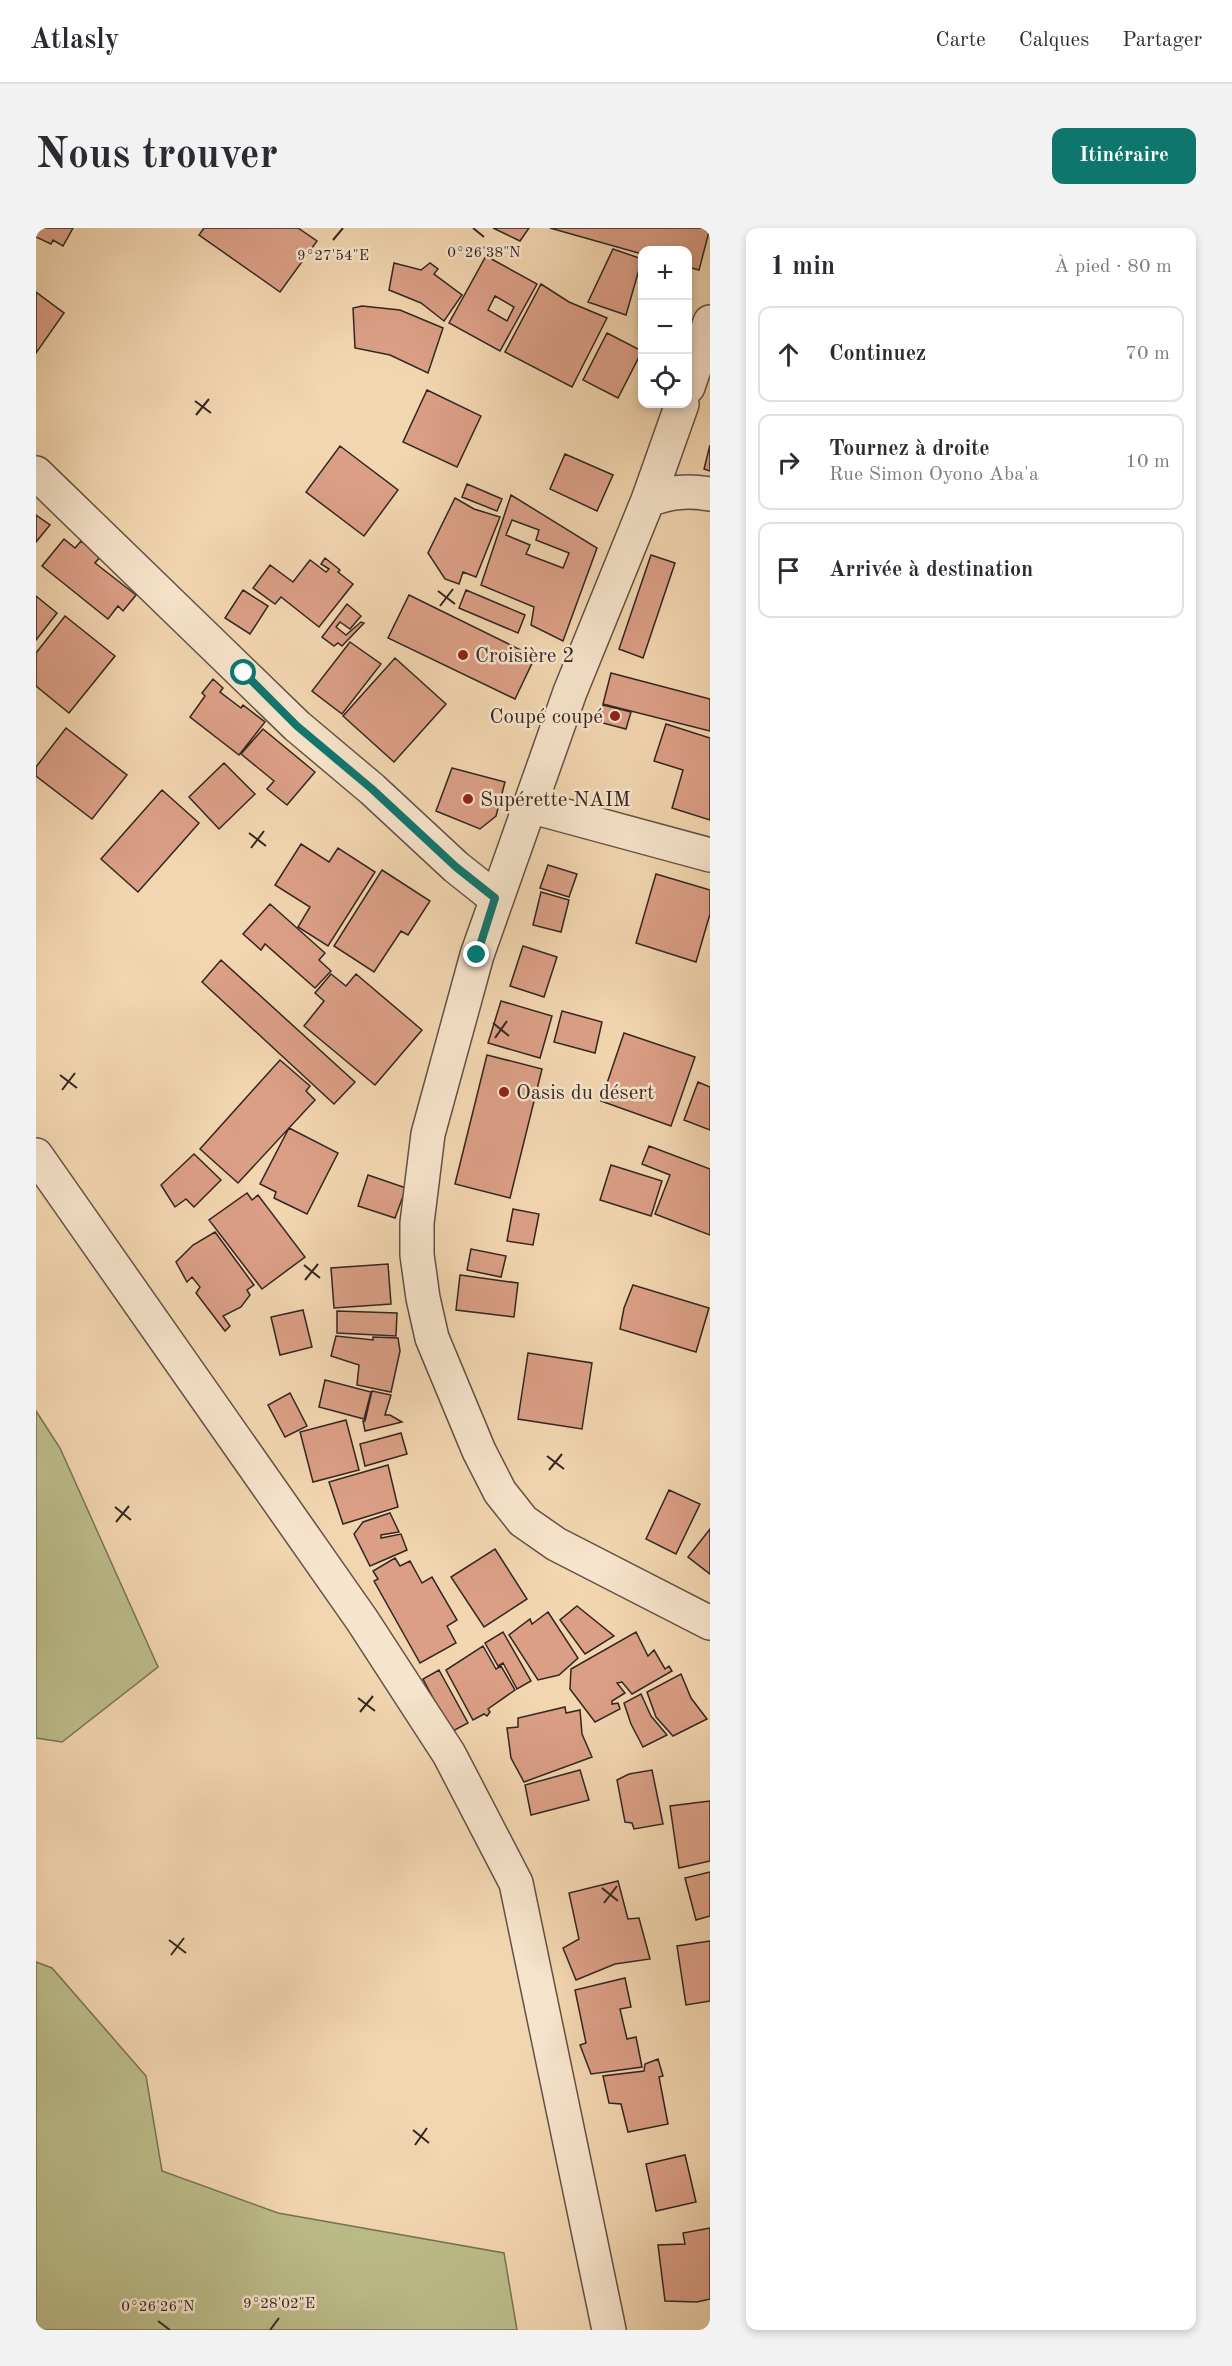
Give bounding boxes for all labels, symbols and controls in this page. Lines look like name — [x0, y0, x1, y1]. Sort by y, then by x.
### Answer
text: Atlasly — [30, 27, 120, 55]
text: Carte — [936, 30, 986, 51]
text: Calques — [1019, 30, 1089, 51]
text: Partager — [1122, 30, 1202, 51]
button: Itinéraire — [1052, 128, 1196, 184]
text: Nous trouver — [36, 135, 278, 177]
text: 0°26'38"N — [447, 246, 521, 261]
map controls — [638, 246, 692, 408]
button: + — [638, 246, 692, 300]
text: 9°27'54"E — [297, 249, 369, 264]
text: 1 min — [770, 254, 835, 280]
text: À pied · 80 m — [1054, 257, 1172, 277]
button: − — [638, 300, 692, 354]
icon: ahead — [772, 338, 805, 371]
text: Continuez — [829, 343, 926, 365]
text: 70 m — [1125, 344, 1170, 364]
button: locate — [638, 354, 692, 408]
text: Tournez à droite — [829, 438, 990, 460]
icon: right — [772, 446, 805, 479]
text: 10 m — [1125, 452, 1170, 472]
text: Rue Simon Oyono Aba'a — [829, 465, 1039, 485]
icon: arrive — [772, 554, 805, 587]
text: Arrivée à destination — [829, 559, 1033, 581]
place label: Croisière 2 — [475, 646, 575, 667]
marker: Croisière 2 — [456, 648, 470, 662]
route start — [230, 659, 256, 685]
place label: Coupé coupé — [490, 707, 603, 728]
marker: Coupé coupé — [608, 709, 622, 723]
place label: Supérette NAIM — [480, 790, 631, 811]
marker: Supérette NAIM — [461, 792, 475, 806]
route end — [463, 941, 489, 967]
place label: Oasis du désert — [516, 1083, 654, 1104]
marker: Oasis du désert — [497, 1085, 511, 1099]
text: 9°28'02"E — [243, 2297, 315, 2312]
text: 0°26'26"N — [121, 2300, 195, 2315]

